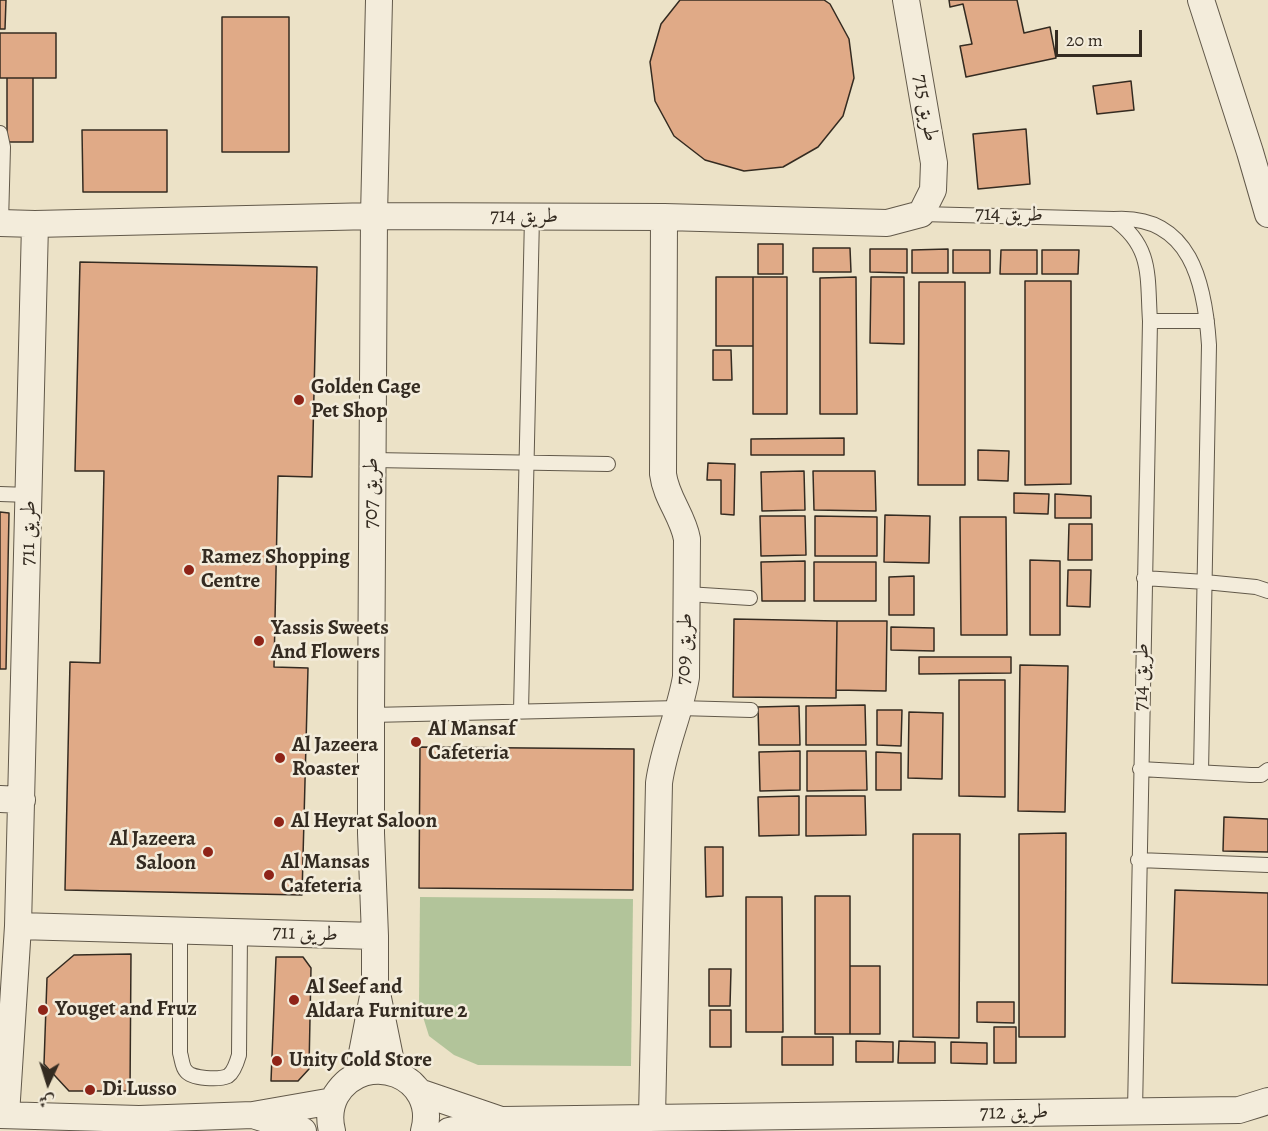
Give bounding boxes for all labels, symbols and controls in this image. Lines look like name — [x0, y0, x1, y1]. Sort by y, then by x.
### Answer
scale bar — [1058, 18, 1145, 56]
text: 20 m — [1066, 28, 1103, 52]
street label: طريق 715 — [907, 73, 943, 143]
street label: طريق 714 — [975, 202, 1043, 228]
street label: طريق 714 — [490, 204, 558, 230]
place label: Golden Cage Pet Shop — [311, 375, 421, 425]
marker: Golden Cage Pet Shop — [292, 393, 306, 407]
street label: طريق 707 — [359, 457, 385, 529]
street label: طريق 711 — [16, 500, 42, 566]
place label: Ramez Shopping Centre — [201, 545, 350, 595]
marker: Ramez Shopping Centre — [182, 563, 196, 577]
street label: طريق 709 — [671, 613, 699, 685]
place label: Yassis Sweets And Flowers — [271, 616, 389, 666]
marker: Yassis Sweets And Flowers — [252, 634, 266, 648]
street label: طريق 714 — [1129, 643, 1155, 711]
place label: Al Mansaf Cafeteria — [428, 717, 515, 767]
place label: Al Jazeera Roaster — [292, 733, 378, 783]
marker: Al Mansaf Cafeteria — [409, 735, 423, 749]
marker: Al Jazeera Roaster — [273, 751, 287, 765]
place label: Al Heyrat Saloon — [291, 809, 437, 835]
marker: Al Heyrat Saloon — [272, 815, 286, 829]
place label: Al Jazeera Saloon — [110, 827, 196, 877]
marker: Al Jazeera Saloon — [201, 845, 215, 859]
place label: Al Mansas Cafeteria — [281, 850, 370, 900]
marker: Al Mansas Cafeteria — [262, 868, 276, 882]
street label: طريق 711 — [272, 920, 338, 948]
place label: Al Seef and Aldara Furniture 2 — [306, 975, 468, 1025]
marker: Al Seef and Aldara Furniture 2 — [287, 993, 301, 1007]
place label: Youget and Fruz — [55, 997, 197, 1023]
marker: Youget and Fruz — [36, 1003, 50, 1017]
place label: Unity Cold Store — [289, 1048, 432, 1074]
north arrow — [18, 1053, 78, 1113]
marker: Unity Cold Store — [270, 1054, 284, 1068]
place label: Di Lusso — [102, 1077, 177, 1103]
marker: Di Lusso — [83, 1083, 97, 1097]
text: ش — [38, 1089, 55, 1112]
street label: طريق 712 — [980, 1100, 1048, 1126]

